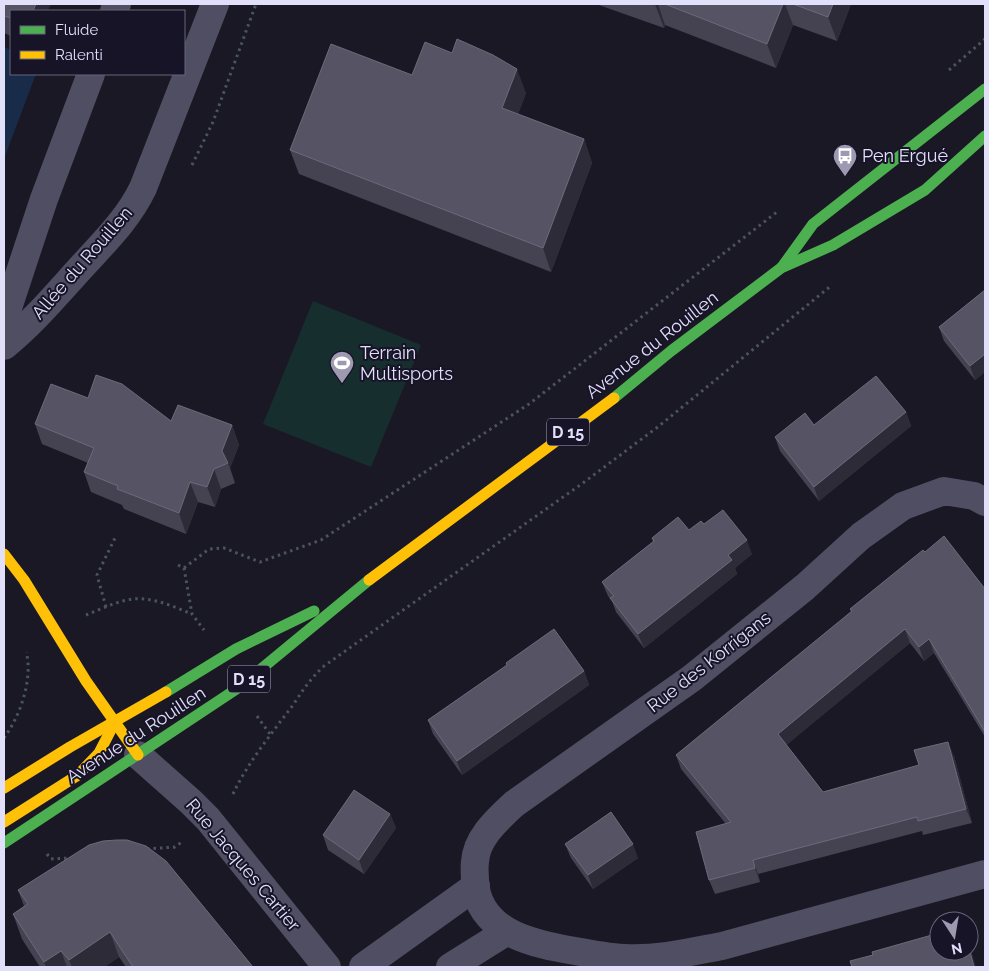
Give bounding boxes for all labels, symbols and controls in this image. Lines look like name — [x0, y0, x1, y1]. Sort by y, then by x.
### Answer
legend — [10, 10, 185, 75]
text: Fluide — [55, 21, 98, 39]
text: Ralenti — [55, 46, 103, 64]
bus stop icon: Pen Ergué — [832, 143, 858, 177]
place label: Pen Ergué — [862, 145, 948, 166]
street label: Allée du Rouillen — [27, 202, 136, 323]
street label: Avenue du Rouillen — [581, 287, 722, 403]
place label: Terrain Multisports — [360, 342, 453, 384]
sports icon: Terrain Multisports — [329, 350, 355, 384]
road number: D 15 — [547, 418, 589, 446]
street label: Rue des Korrigans — [643, 607, 775, 716]
road number: D 15 — [228, 666, 270, 692]
street label: Avenue du Rouillen — [62, 682, 209, 787]
street label: Rue Jacques Cartier — [182, 794, 305, 936]
north arrow — [929, 911, 979, 961]
text: N — [950, 940, 964, 958]

